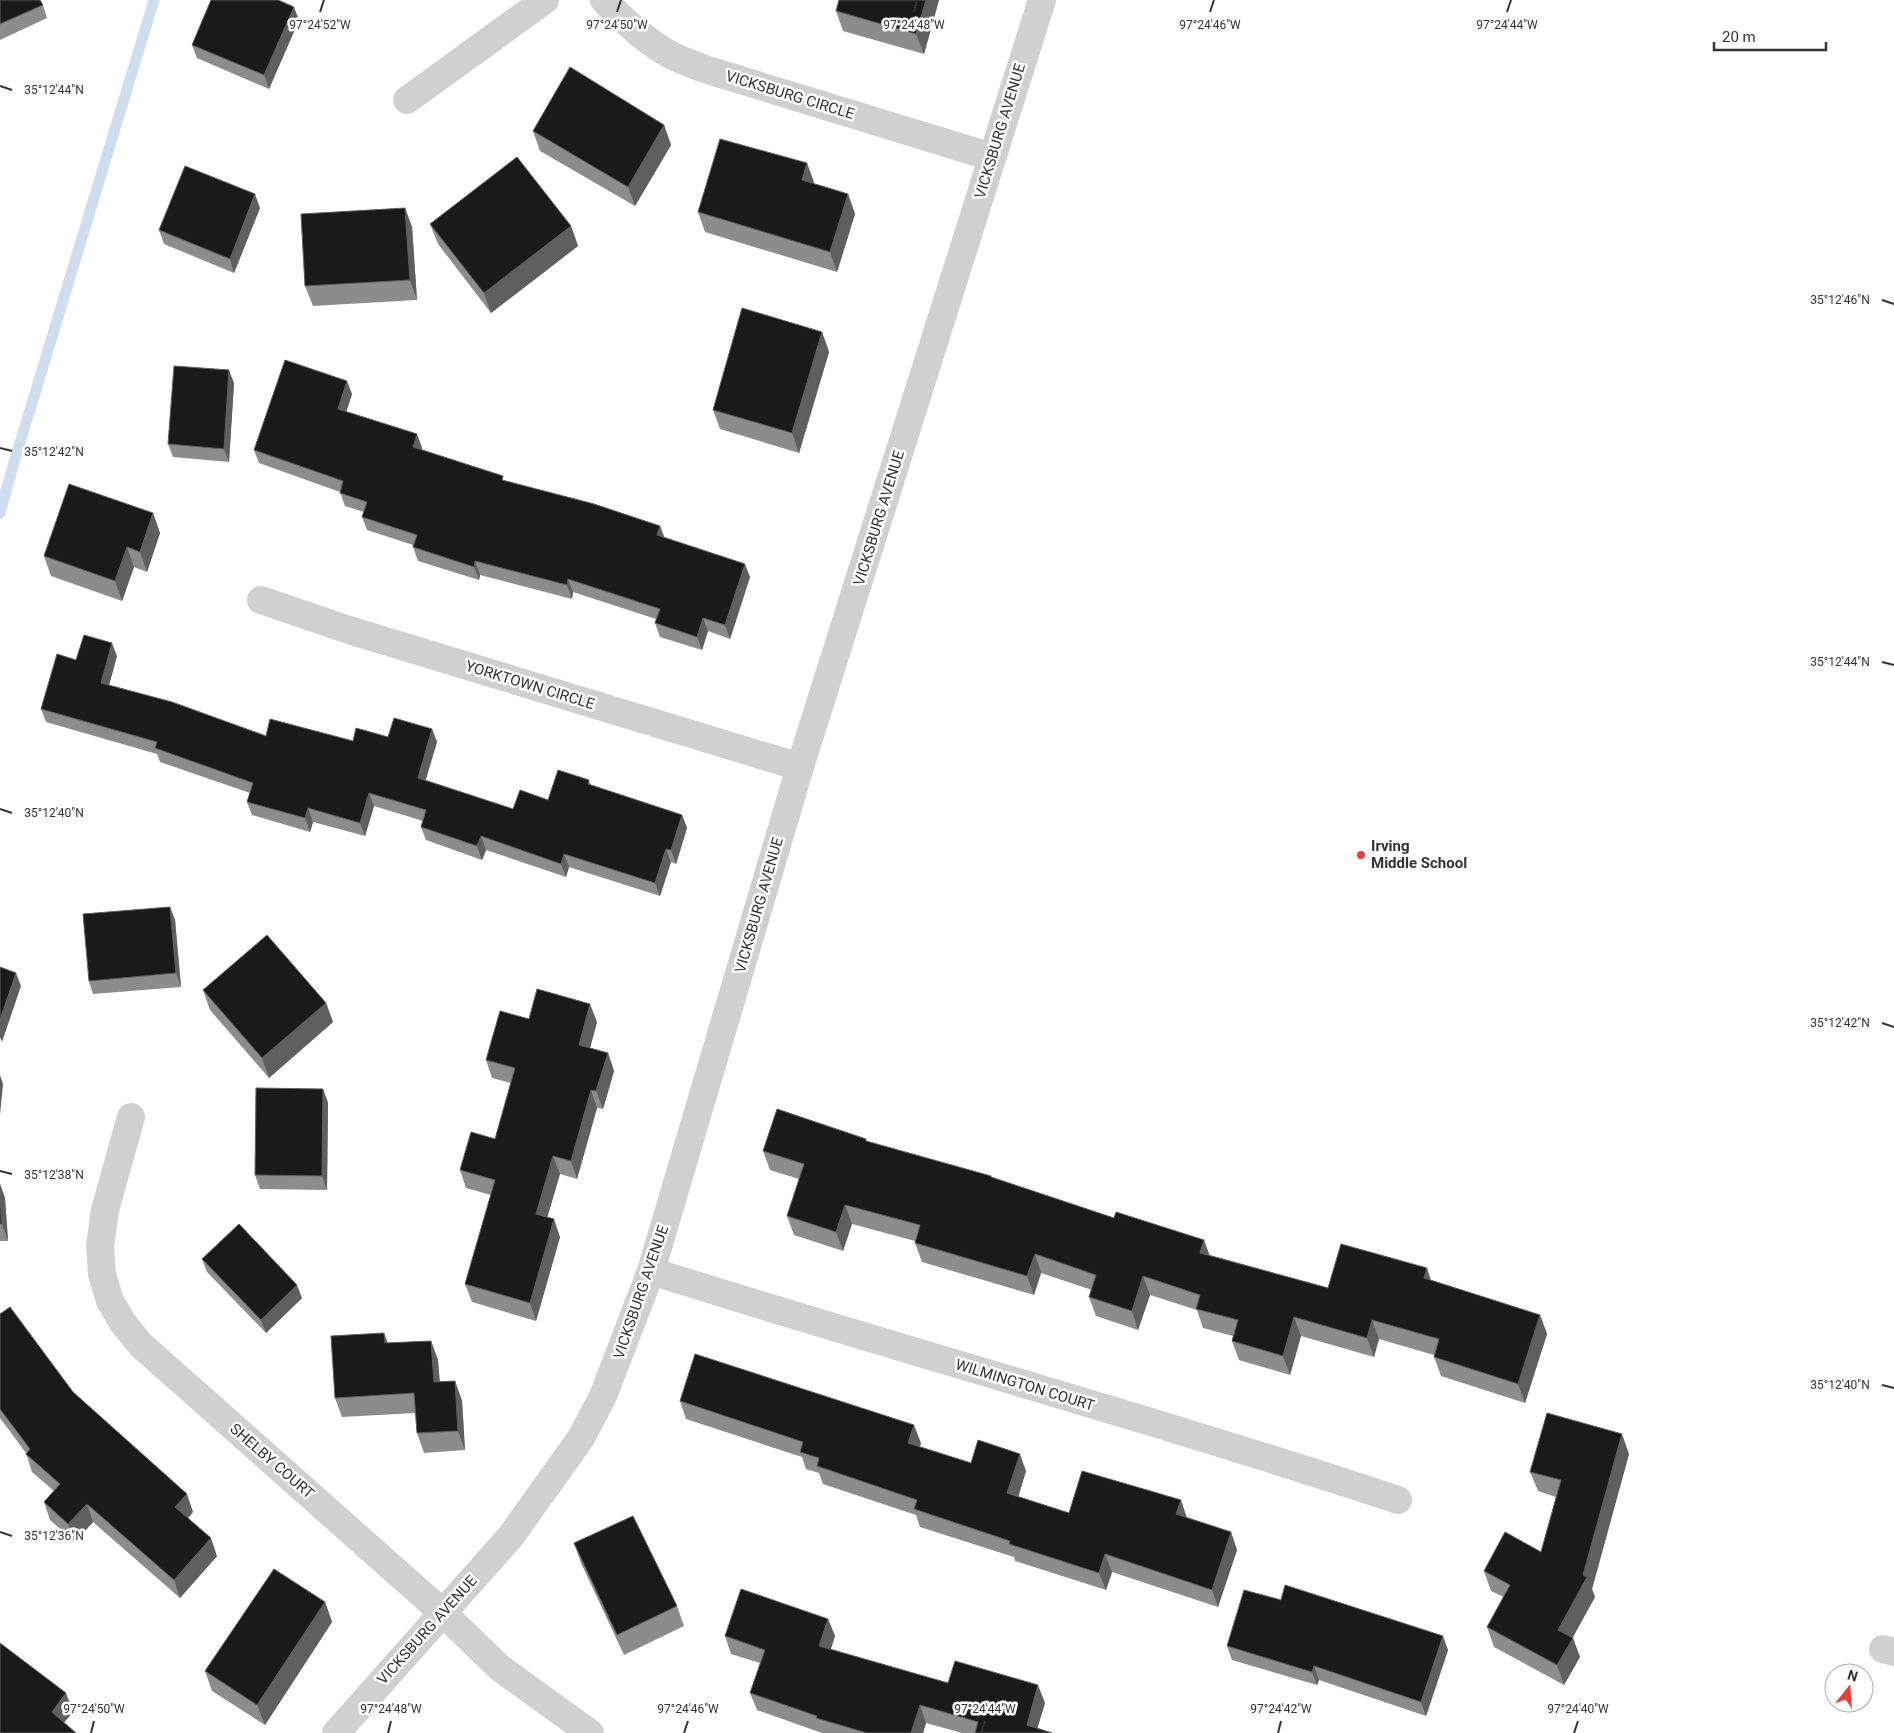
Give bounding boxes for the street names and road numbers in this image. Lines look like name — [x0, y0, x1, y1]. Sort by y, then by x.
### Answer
street label: VICKSBURG AVENUE — [971, 61, 1029, 201]
street label: VICKSBURG CIRCLE — [724, 67, 857, 123]
street label: VICKSBURG AVENUE — [850, 448, 908, 588]
street label: YORKTOWN CIRCLE — [463, 657, 597, 713]
street label: VICKSBURG AVENUE — [731, 835, 787, 975]
street label: VICKSBURG AVENUE — [610, 1222, 672, 1361]
street label: WILMINGTON COURT — [953, 1355, 1097, 1415]
street label: SHELBY COURT — [226, 1420, 318, 1502]
street label: VICKSBURG AVENUE — [373, 1572, 481, 1688]

